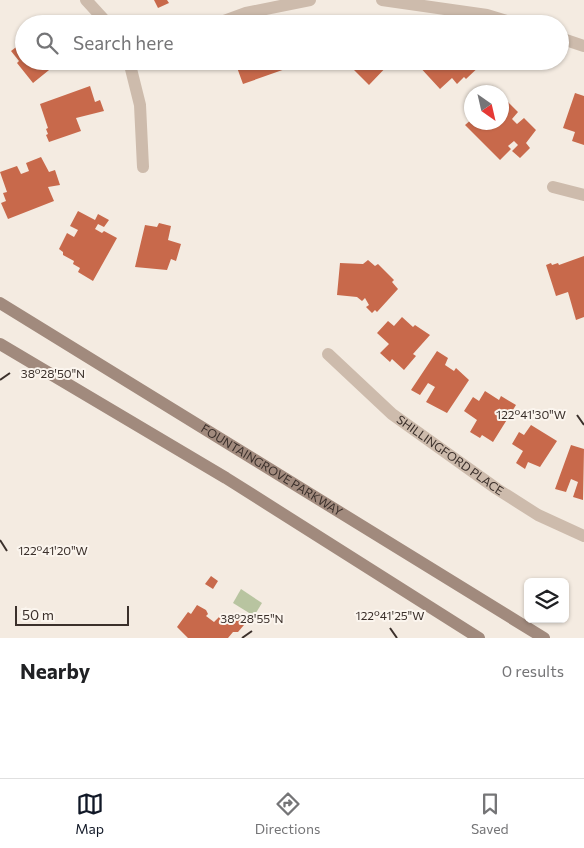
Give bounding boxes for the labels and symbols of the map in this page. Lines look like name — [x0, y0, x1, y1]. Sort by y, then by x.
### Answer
north arrow — [464, 85, 509, 130]
text: 38°28'50"N — [21, 366, 85, 380]
text: 122°41'30"W — [496, 407, 566, 421]
street label: SHILLINGFORD PLACE — [394, 412, 507, 497]
street label: FOUNTAINGROVE PARKWAY — [199, 421, 346, 518]
text: 122°41'20"W — [18, 543, 88, 557]
scale bar — [15, 603, 129, 626]
text: 122°41'25"W — [356, 608, 424, 622]
text: 38°28'55"N — [220, 611, 284, 625]

